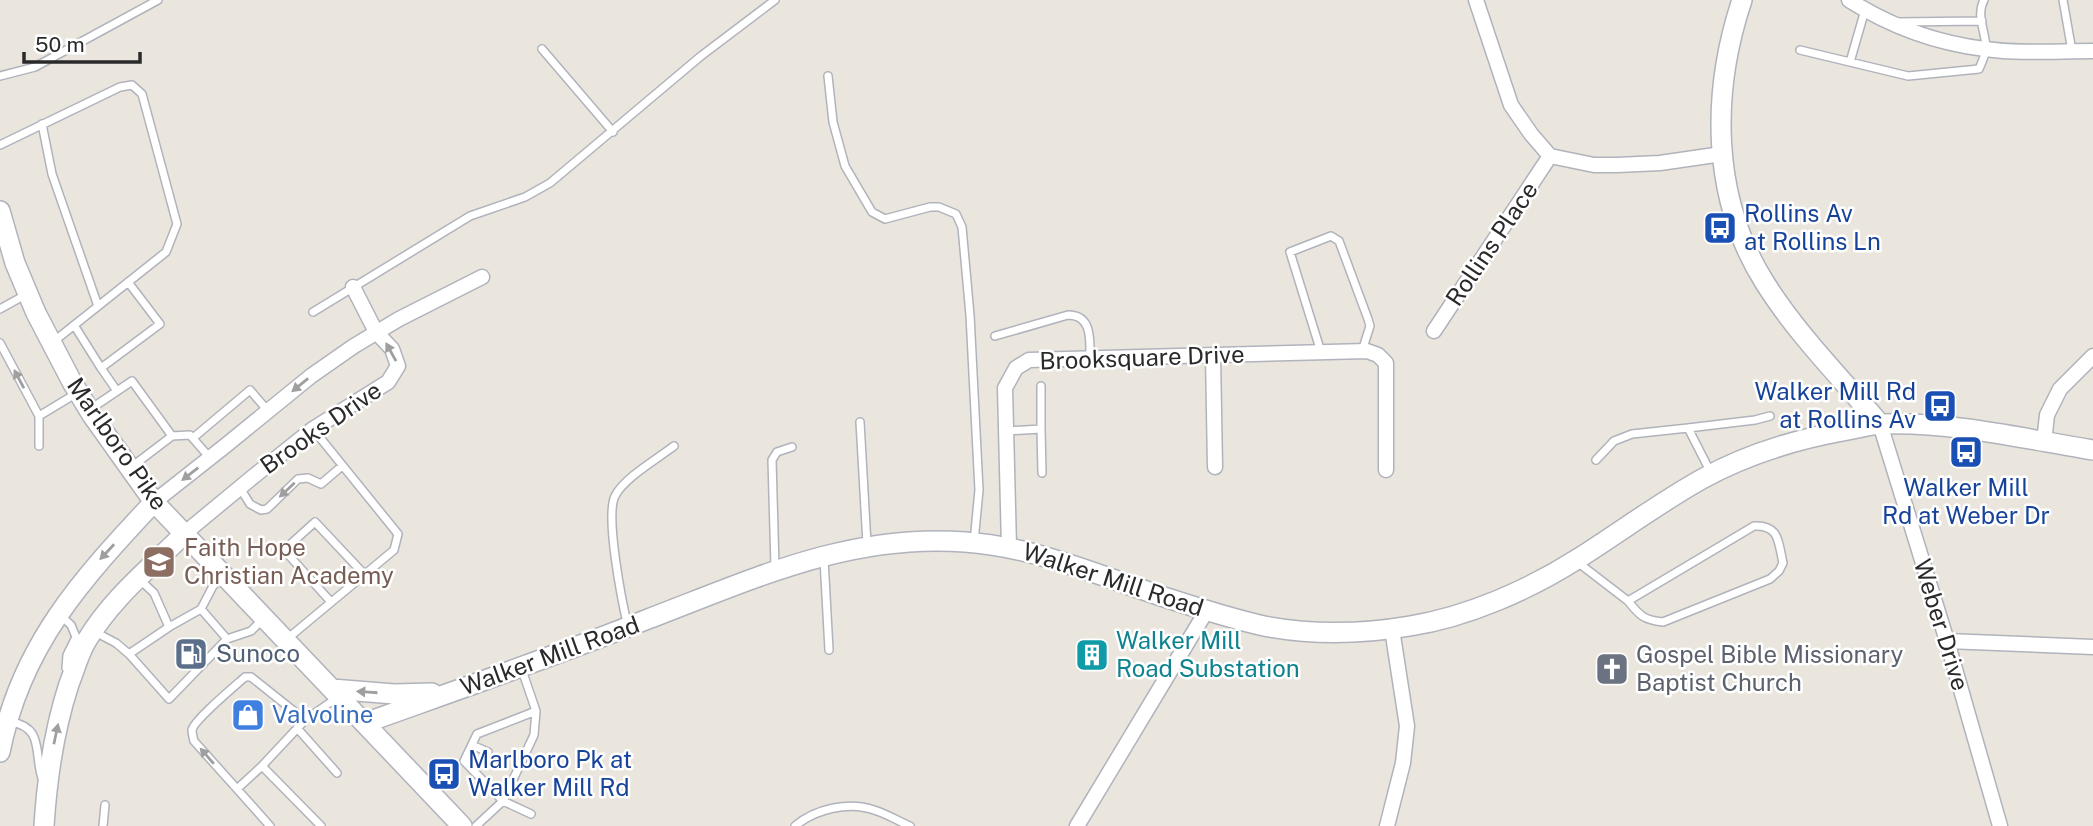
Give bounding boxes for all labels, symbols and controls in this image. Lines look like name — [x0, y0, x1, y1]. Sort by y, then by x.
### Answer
scale bar — [24, 21, 140, 65]
text: 50 m — [35, 32, 85, 57]
street label: Rollins Place — [1439, 176, 1543, 311]
place label: Rollins Av at Rollins Ln — [1744, 199, 1881, 255]
bus stop icon: Rollins Av at Rollins Ln — [1701, 209, 1739, 247]
street label: Brooksquare Drive — [1039, 339, 1245, 375]
one-way arrow — [385, 343, 397, 362]
one-way arrow — [14, 369, 26, 389]
street label: Marlboro Pike — [62, 372, 174, 515]
street label: Brooks Drive — [255, 375, 386, 479]
one-way arrow — [291, 377, 309, 392]
place label: Walker Mill Rd at Rollins Av — [1754, 377, 1916, 433]
bus stop icon: Walker Mill Rd at Rollins Av — [1921, 387, 1959, 425]
bus stop icon: Walker Mill Rd at Weber Dr — [1947, 433, 1985, 471]
one-way arrow — [181, 467, 199, 482]
place label: Walker Mill Rd at Weber Dr — [1882, 473, 2050, 529]
one-way arrow — [279, 481, 296, 497]
place label: Faith Hope Christian Academy — [184, 533, 394, 589]
street label: Walker Mill Road — [1019, 537, 1207, 621]
one-way arrow — [99, 543, 115, 561]
school or university icon: Faith Hope Christian Academy — [140, 543, 178, 581]
street label: Weber Drive — [1909, 556, 1975, 694]
street label: Walker Mill Road — [456, 610, 643, 700]
place label: Walker Mill Road Substation — [1116, 626, 1300, 682]
fuel station icon: Sunoco — [172, 635, 210, 673]
building icon: Walker Mill Road Substation — [1073, 636, 1111, 674]
place label: Sunoco — [216, 639, 300, 667]
place label: Gospel Bible Missionary Baptist Church — [1636, 640, 1903, 696]
church icon: Gospel Bible Missionary Baptist Church — [1593, 650, 1631, 688]
one-way arrow — [356, 686, 378, 697]
shop icon: Valvoline — [229, 696, 267, 734]
place label: Valvoline — [272, 700, 373, 728]
one-way arrow — [50, 723, 61, 745]
place label: Marlboro Pk at Walker Mill Rd — [468, 745, 632, 801]
one-way arrow — [199, 747, 215, 765]
bus stop icon: Marlboro Pk at Walker Mill Rd — [425, 755, 463, 793]

